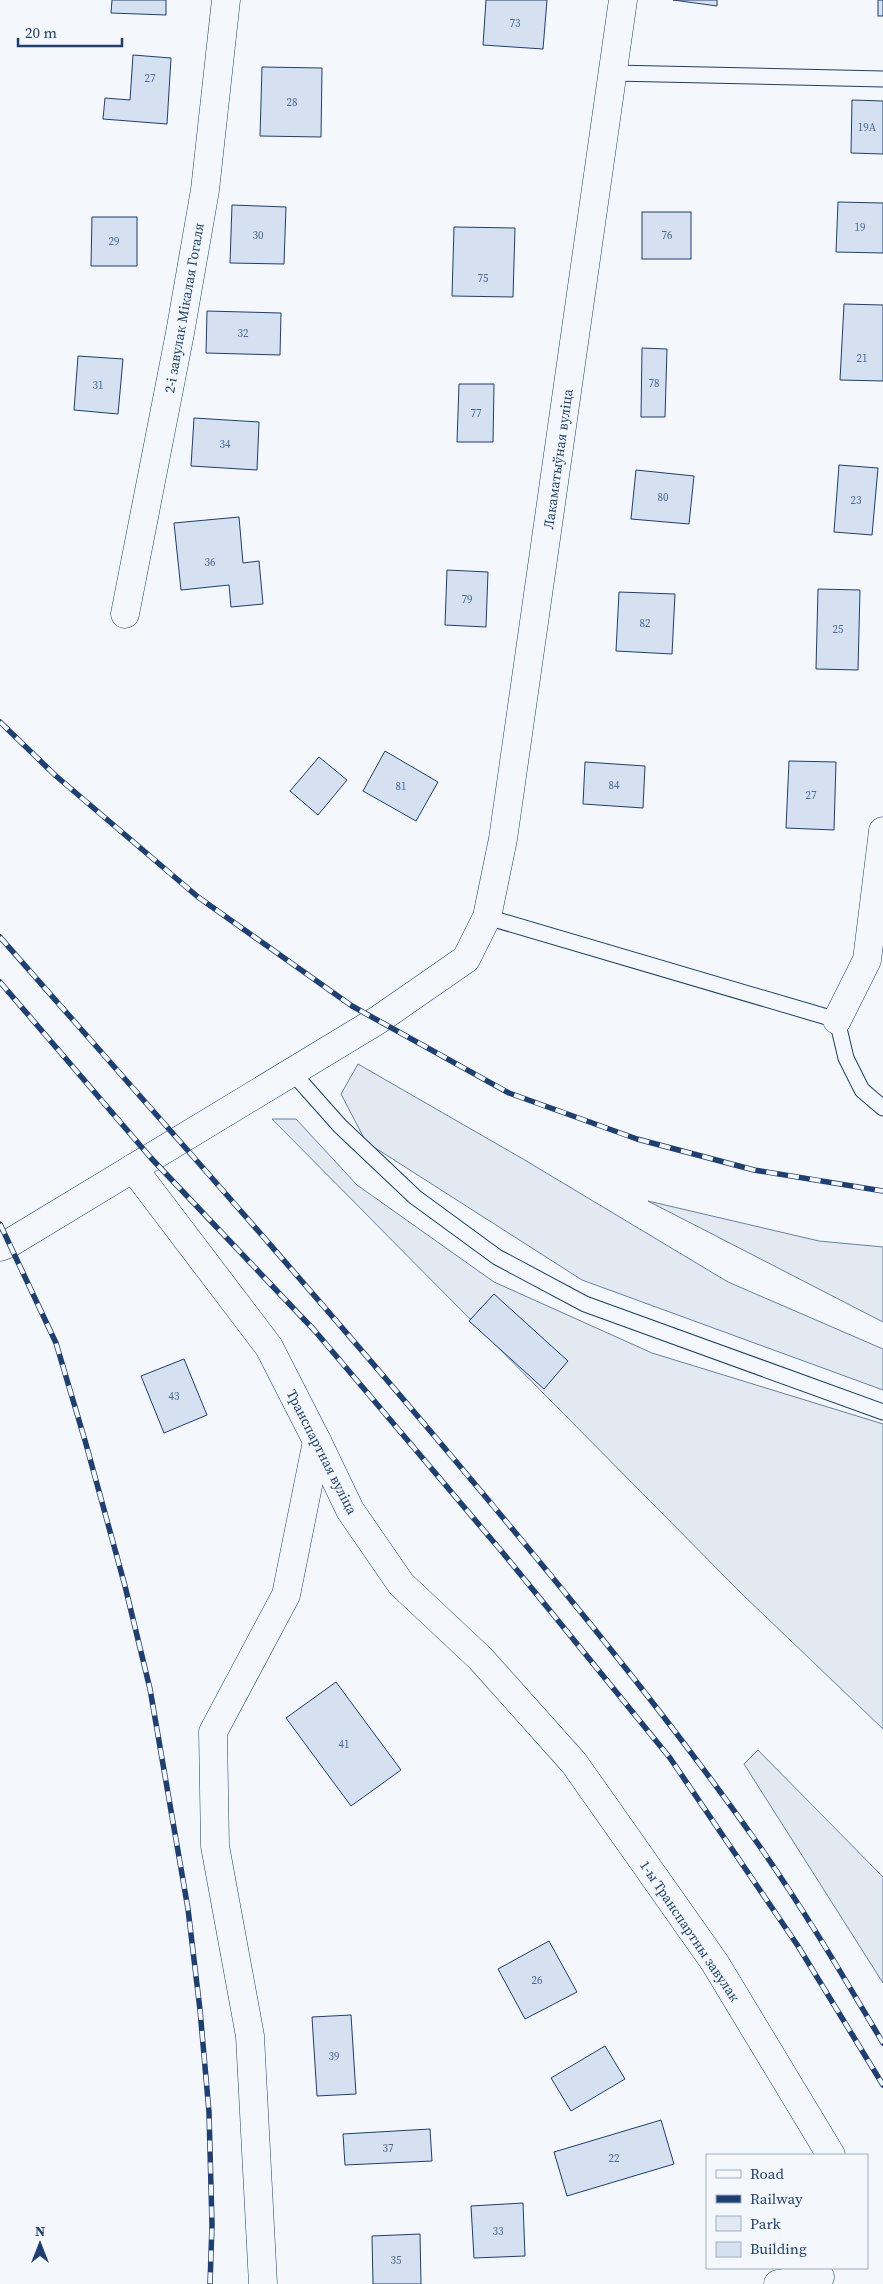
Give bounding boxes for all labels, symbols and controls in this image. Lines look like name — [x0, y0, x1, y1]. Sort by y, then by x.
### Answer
scale bar — [18, 15, 121, 47]
house number: 73 — [510, 16, 521, 31]
text: 20 m — [25, 22, 57, 43]
house number: 27 — [145, 71, 156, 86]
house number: 28 — [287, 95, 298, 110]
house number: 19А — [858, 120, 877, 135]
house number: 19 — [855, 220, 866, 235]
street label: 2-і завулак Мікалая Гогаля — [159, 221, 209, 395]
house number: 30 — [253, 228, 264, 243]
house number: 76 — [662, 228, 673, 243]
house number: 29 — [109, 234, 120, 249]
house number: 75 — [478, 271, 489, 286]
house number: 32 — [238, 326, 249, 341]
house number: 21 — [857, 351, 868, 366]
house number: 78 — [649, 376, 660, 391]
house number: 31 — [93, 378, 104, 393]
street label: Лакаматыўная вуліца — [538, 387, 578, 530]
house number: 77 — [471, 406, 482, 421]
house number: 34 — [220, 437, 231, 452]
house number: 80 — [658, 490, 669, 505]
house number: 23 — [851, 493, 862, 508]
house number: 36 — [205, 555, 216, 570]
house number: 79 — [462, 592, 473, 607]
house number: 82 — [640, 616, 651, 631]
house number: 25 — [833, 622, 844, 637]
house number: 84 — [609, 778, 620, 793]
house number: 81 — [396, 779, 407, 794]
house number: 27 — [806, 788, 817, 803]
street label: Транспартная вуліца — [282, 1386, 363, 1519]
house number: 43 — [169, 1389, 180, 1404]
house number: 41 — [339, 1737, 350, 1752]
street label: 1-ы Транспартны завулак — [635, 1856, 745, 2006]
house number: 26 — [532, 1973, 543, 1988]
house number: 39 — [329, 2049, 340, 2064]
house number: 37 — [383, 2141, 394, 2156]
house number: 22 — [609, 2151, 620, 2166]
legend — [706, 2154, 868, 2269]
text: Road — [750, 2163, 784, 2184]
text: Railway — [750, 2188, 803, 2209]
text: Park — [750, 2213, 782, 2234]
north arrow — [15, 2219, 65, 2269]
text: N — [35, 2221, 45, 2241]
house number: 33 — [493, 2224, 504, 2239]
text: Building — [750, 2238, 807, 2259]
house number: 35 — [391, 2253, 402, 2268]

